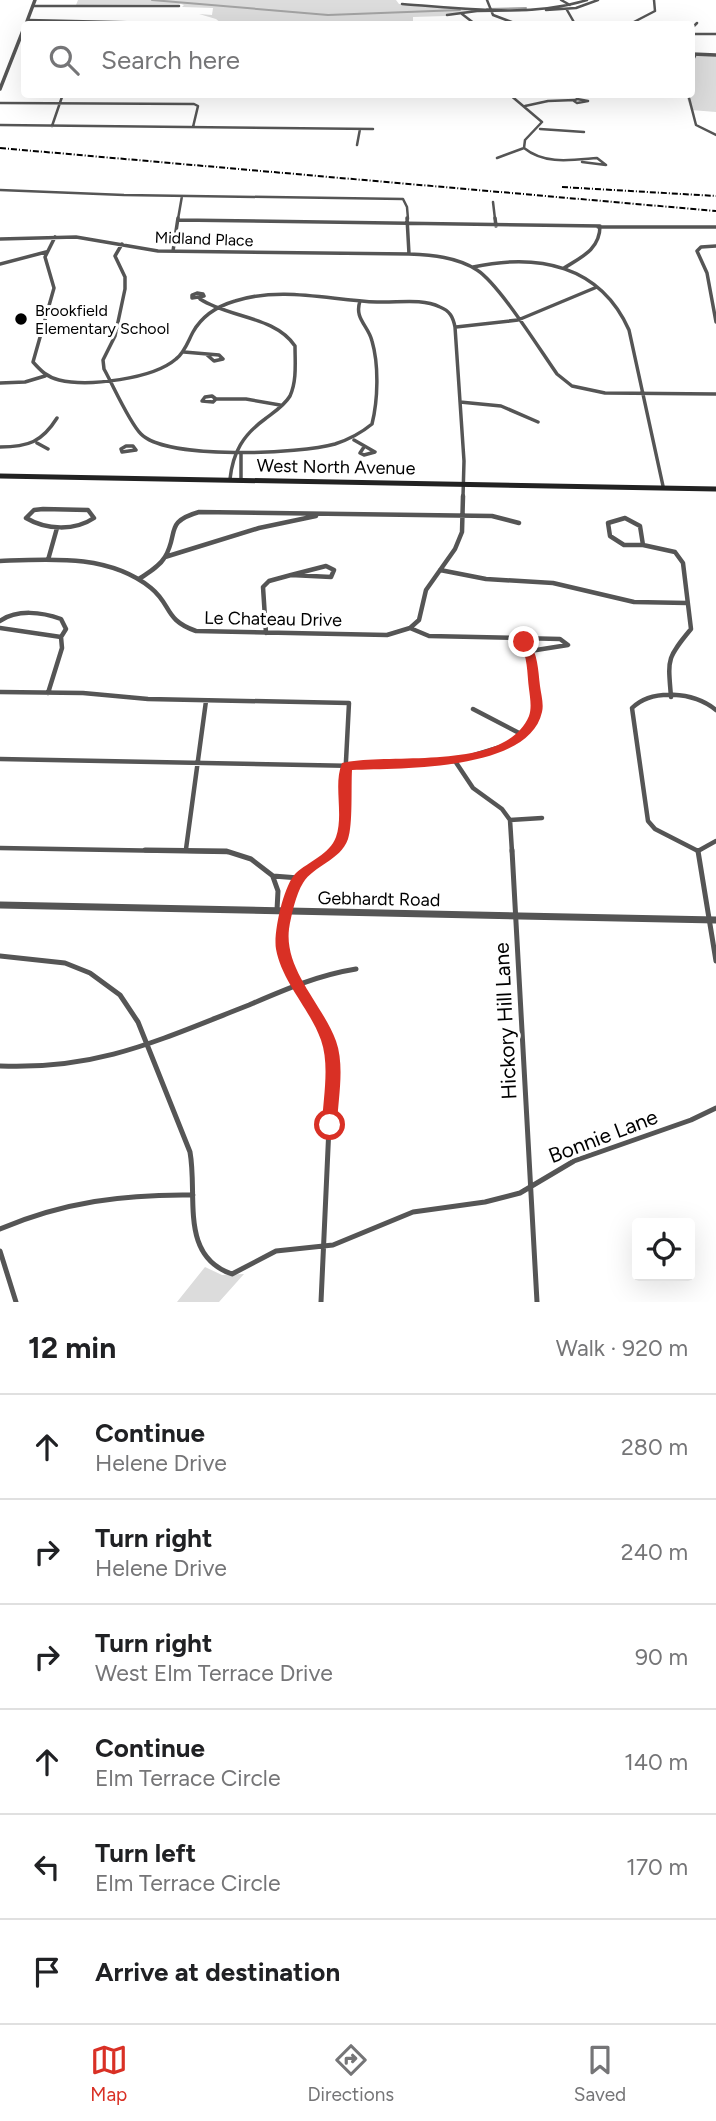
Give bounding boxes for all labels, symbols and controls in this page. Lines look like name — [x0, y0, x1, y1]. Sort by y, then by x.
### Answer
search box — [21, 21, 695, 98]
icon: search — [45, 41, 83, 79]
text: Search here — [101, 44, 240, 76]
street label: Midland Place — [154, 228, 254, 250]
place label: Brookfield Elementary School — [35, 301, 169, 338]
marker: Brookfield Elementary School — [13, 311, 29, 327]
street label: West North Avenue — [256, 455, 416, 479]
street label: Le Chateau Drive — [204, 607, 342, 631]
route end — [508, 626, 539, 657]
street label: Gebhardt Road — [318, 887, 440, 911]
street label: Hickory Hill Lane — [488, 942, 522, 1100]
street label: Bonnie Lane — [545, 1104, 661, 1168]
route start — [314, 1109, 345, 1140]
map controls — [632, 1218, 695, 1281]
button: locate — [632, 1218, 695, 1281]
text: 12 min — [28, 1329, 116, 1366]
text: Walk · 920 m — [556, 1334, 688, 1362]
text: Continue — [95, 1417, 205, 1449]
icon: ahead — [28, 1428, 66, 1466]
text: 280 m — [621, 1433, 688, 1461]
text: Helene Drive — [95, 1449, 227, 1477]
text: Turn right — [95, 1522, 212, 1554]
icon: right — [28, 1533, 66, 1571]
text: 240 m — [621, 1538, 688, 1566]
text: Helene Drive — [95, 1554, 227, 1582]
text: Turn right — [95, 1627, 212, 1659]
icon: right — [28, 1638, 66, 1676]
text: 90 m — [635, 1643, 688, 1671]
text: West Elm Terrace Drive — [95, 1659, 333, 1687]
text: Continue — [95, 1732, 205, 1764]
icon: ahead — [28, 1743, 66, 1781]
text: 140 m — [624, 1748, 688, 1776]
text: Elm Terrace Circle — [95, 1764, 280, 1792]
text: Turn left — [95, 1837, 196, 1869]
icon: left — [28, 1848, 66, 1886]
text: 170 m — [626, 1853, 688, 1881]
text: Elm Terrace Circle — [95, 1869, 280, 1897]
icon: arrive — [28, 1953, 66, 1991]
text: Arrive at destination — [95, 1956, 340, 1988]
tab: Map — [90, 2041, 128, 2106]
tab: Directions — [307, 2041, 394, 2106]
tab: Saved — [574, 2041, 626, 2106]

